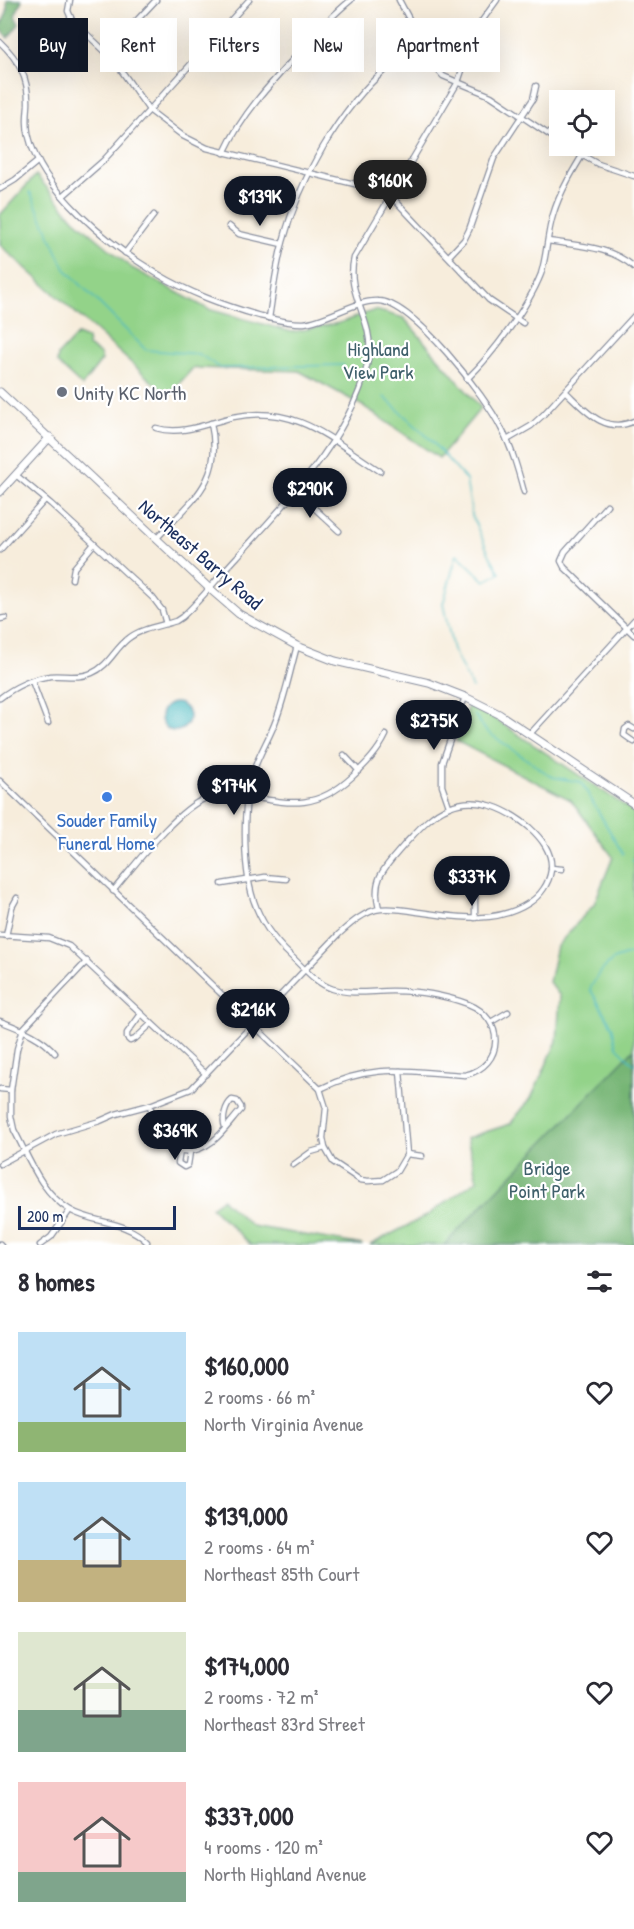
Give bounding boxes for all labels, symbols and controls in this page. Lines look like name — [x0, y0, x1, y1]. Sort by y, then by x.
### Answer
chip: Buy — [18, 18, 88, 72]
chip: Rent — [100, 18, 177, 72]
chip: Filters — [189, 18, 280, 72]
chip: New — [292, 18, 364, 72]
chip: Apartment — [376, 18, 500, 72]
map controls — [549, 90, 615, 156]
button: locate — [549, 90, 615, 156]
pin: $160K — [348, 160, 432, 211]
text: $160K — [368, 166, 412, 193]
pin: $139K — [218, 176, 302, 227]
text: $139K — [238, 182, 282, 209]
park label: Highland View Park — [343, 335, 414, 385]
place label: Unity KC North — [74, 379, 186, 406]
marker: Unity KC North — [55, 385, 69, 399]
pin: $290K — [268, 468, 352, 519]
text: $290K — [287, 474, 333, 501]
street label: Northeast Barry Road — [133, 493, 269, 615]
pin: $275K — [392, 700, 476, 751]
text: $275K — [410, 706, 458, 733]
pin: $174K — [192, 765, 276, 816]
text: $174K — [211, 771, 257, 798]
marker: Souder Family Funeral Home — [100, 790, 114, 804]
place label: Souder Family Funeral Home — [57, 806, 157, 856]
pin: $337K — [430, 856, 514, 907]
text: $337K — [448, 862, 496, 889]
pin: $216K — [211, 989, 295, 1040]
text: $216K — [230, 995, 276, 1022]
pin: $369K — [133, 1110, 217, 1161]
text: $369K — [153, 1116, 197, 1143]
park label: Bridge Point Park — [509, 1154, 585, 1204]
scale bar — [18, 1203, 176, 1230]
text: 200 m — [27, 1205, 63, 1227]
text: 8 homes — [18, 1264, 95, 1299]
icon: filters — [583, 1265, 616, 1298]
text: $160,000 — [204, 1348, 289, 1383]
icon: home — [66, 1356, 138, 1428]
icon: heart — [583, 1376, 616, 1409]
text: 2 rooms · 66 m² — [204, 1383, 315, 1410]
text: North Virginia Avenue — [204, 1410, 364, 1437]
text: $139,000 — [204, 1498, 288, 1533]
icon: home — [66, 1506, 138, 1578]
icon: heart — [583, 1526, 616, 1559]
text: 2 rooms · 64 m² — [204, 1533, 315, 1560]
text: Northeast 85th Court — [204, 1560, 359, 1587]
text: $174,000 — [204, 1648, 289, 1683]
icon: home — [66, 1656, 138, 1728]
icon: heart — [583, 1676, 616, 1709]
text: 2 rooms · 72 m² — [204, 1683, 318, 1710]
text: Northeast 83rd Street — [204, 1710, 365, 1737]
text: $337,000 — [204, 1798, 294, 1833]
icon: home — [66, 1806, 138, 1878]
icon: heart — [583, 1826, 616, 1859]
text: 4 rooms · 120 m² — [204, 1833, 323, 1860]
text: North Highland Avenue — [204, 1860, 367, 1887]

